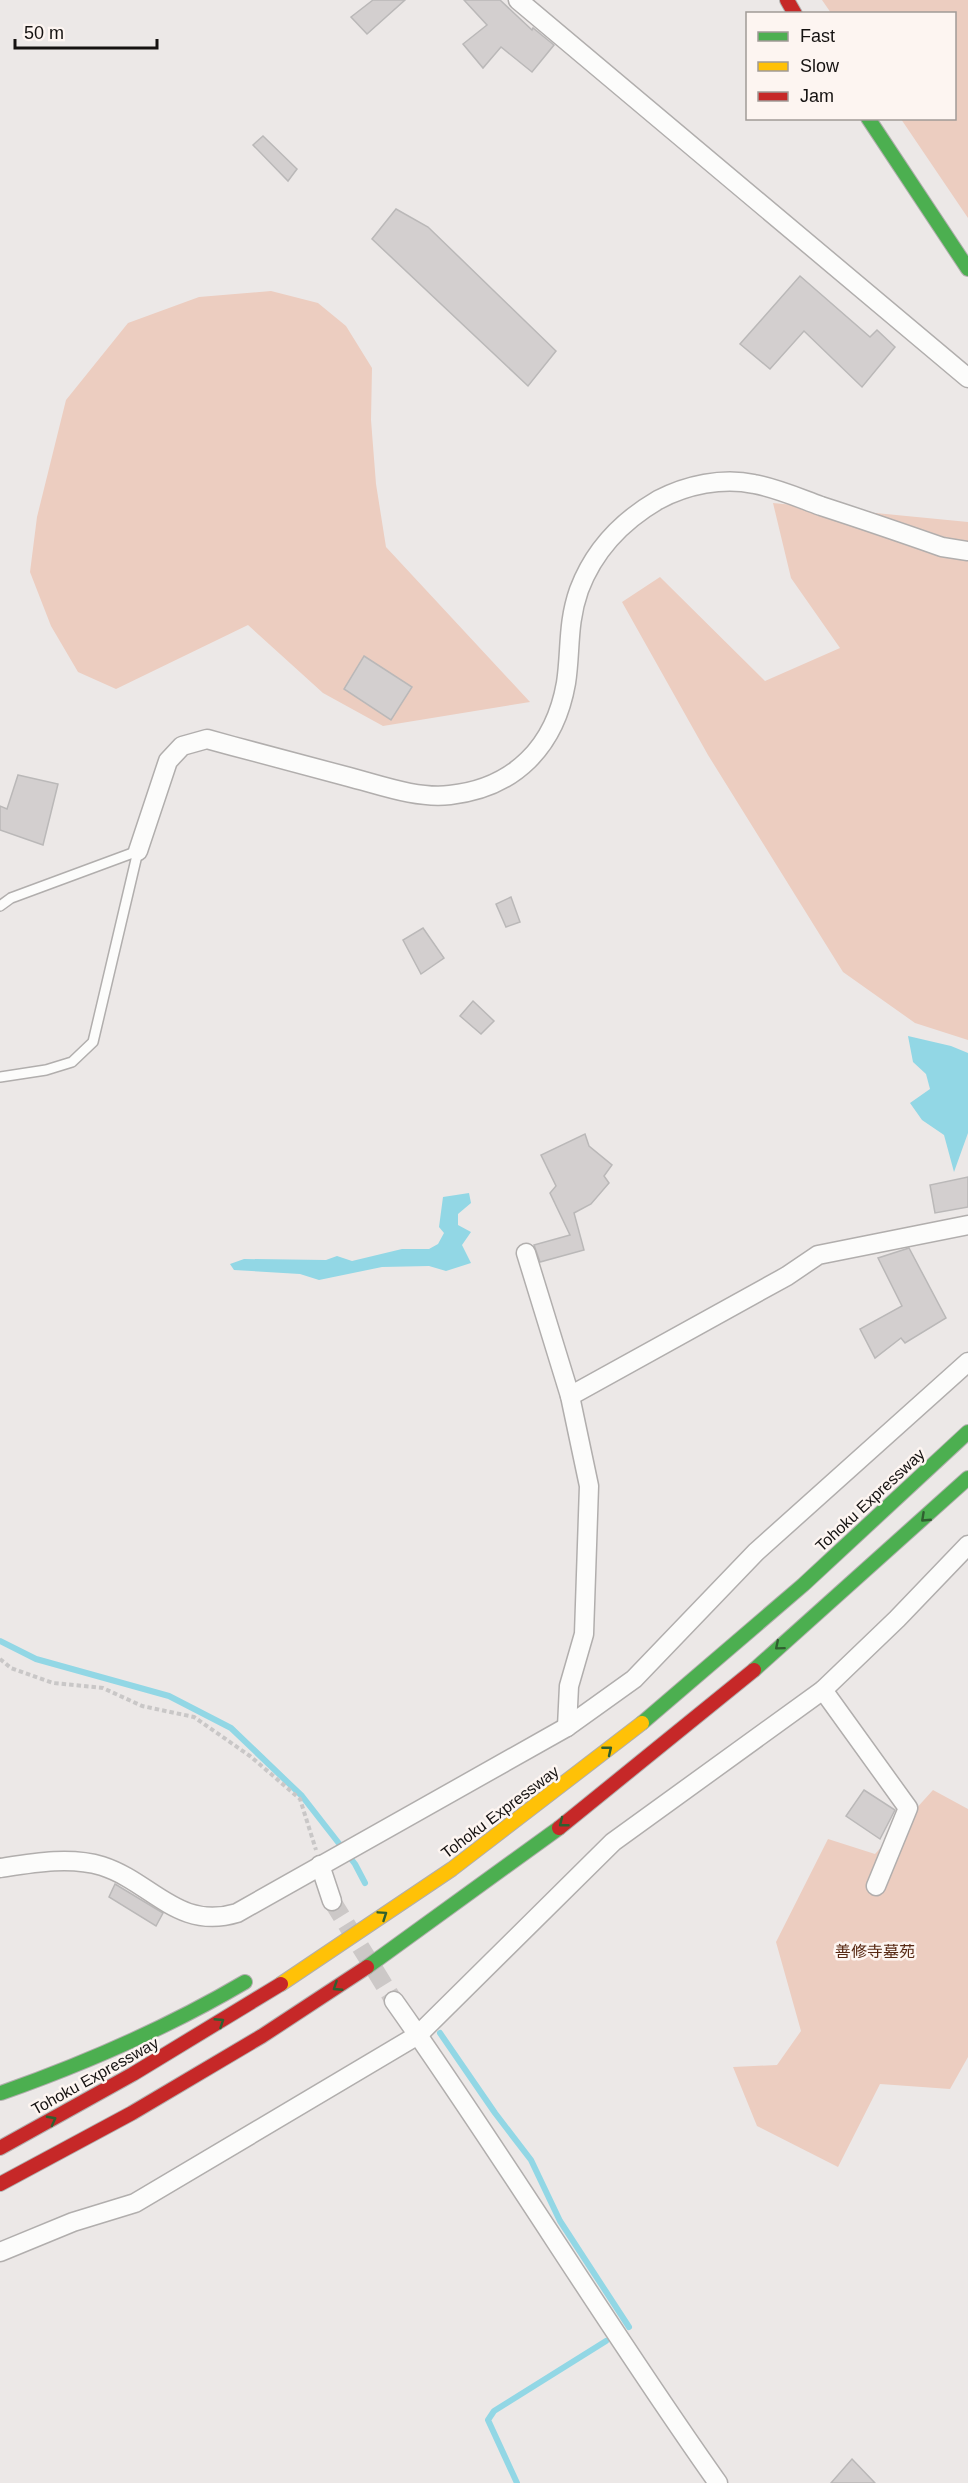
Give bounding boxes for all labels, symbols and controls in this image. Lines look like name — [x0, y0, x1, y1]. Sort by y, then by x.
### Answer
scale bar — [15, 12, 158, 50]
legend — [746, 12, 956, 120]
text: 50 m — [24, 23, 64, 43]
text: Fast — [800, 26, 835, 46]
text: Slow — [800, 56, 840, 76]
text: Jam — [800, 86, 834, 106]
street label: Tohoku Expressway — [812, 1445, 928, 1555]
one-way arrow — [922, 1510, 933, 1521]
one-way arrow — [775, 1639, 786, 1650]
one-way arrow — [601, 1746, 612, 1757]
street label: Tohoku Expressway — [438, 1762, 562, 1862]
one-way arrow — [559, 1816, 570, 1827]
one-way arrow — [376, 1911, 387, 1922]
park label: 善修寺墓苑 — [835, 1943, 915, 1960]
one-way arrow — [333, 1980, 344, 1991]
one-way arrow — [213, 2018, 224, 2029]
street label: Tohoku Expressway — [29, 2034, 161, 2118]
one-way arrow — [45, 2116, 56, 2127]

